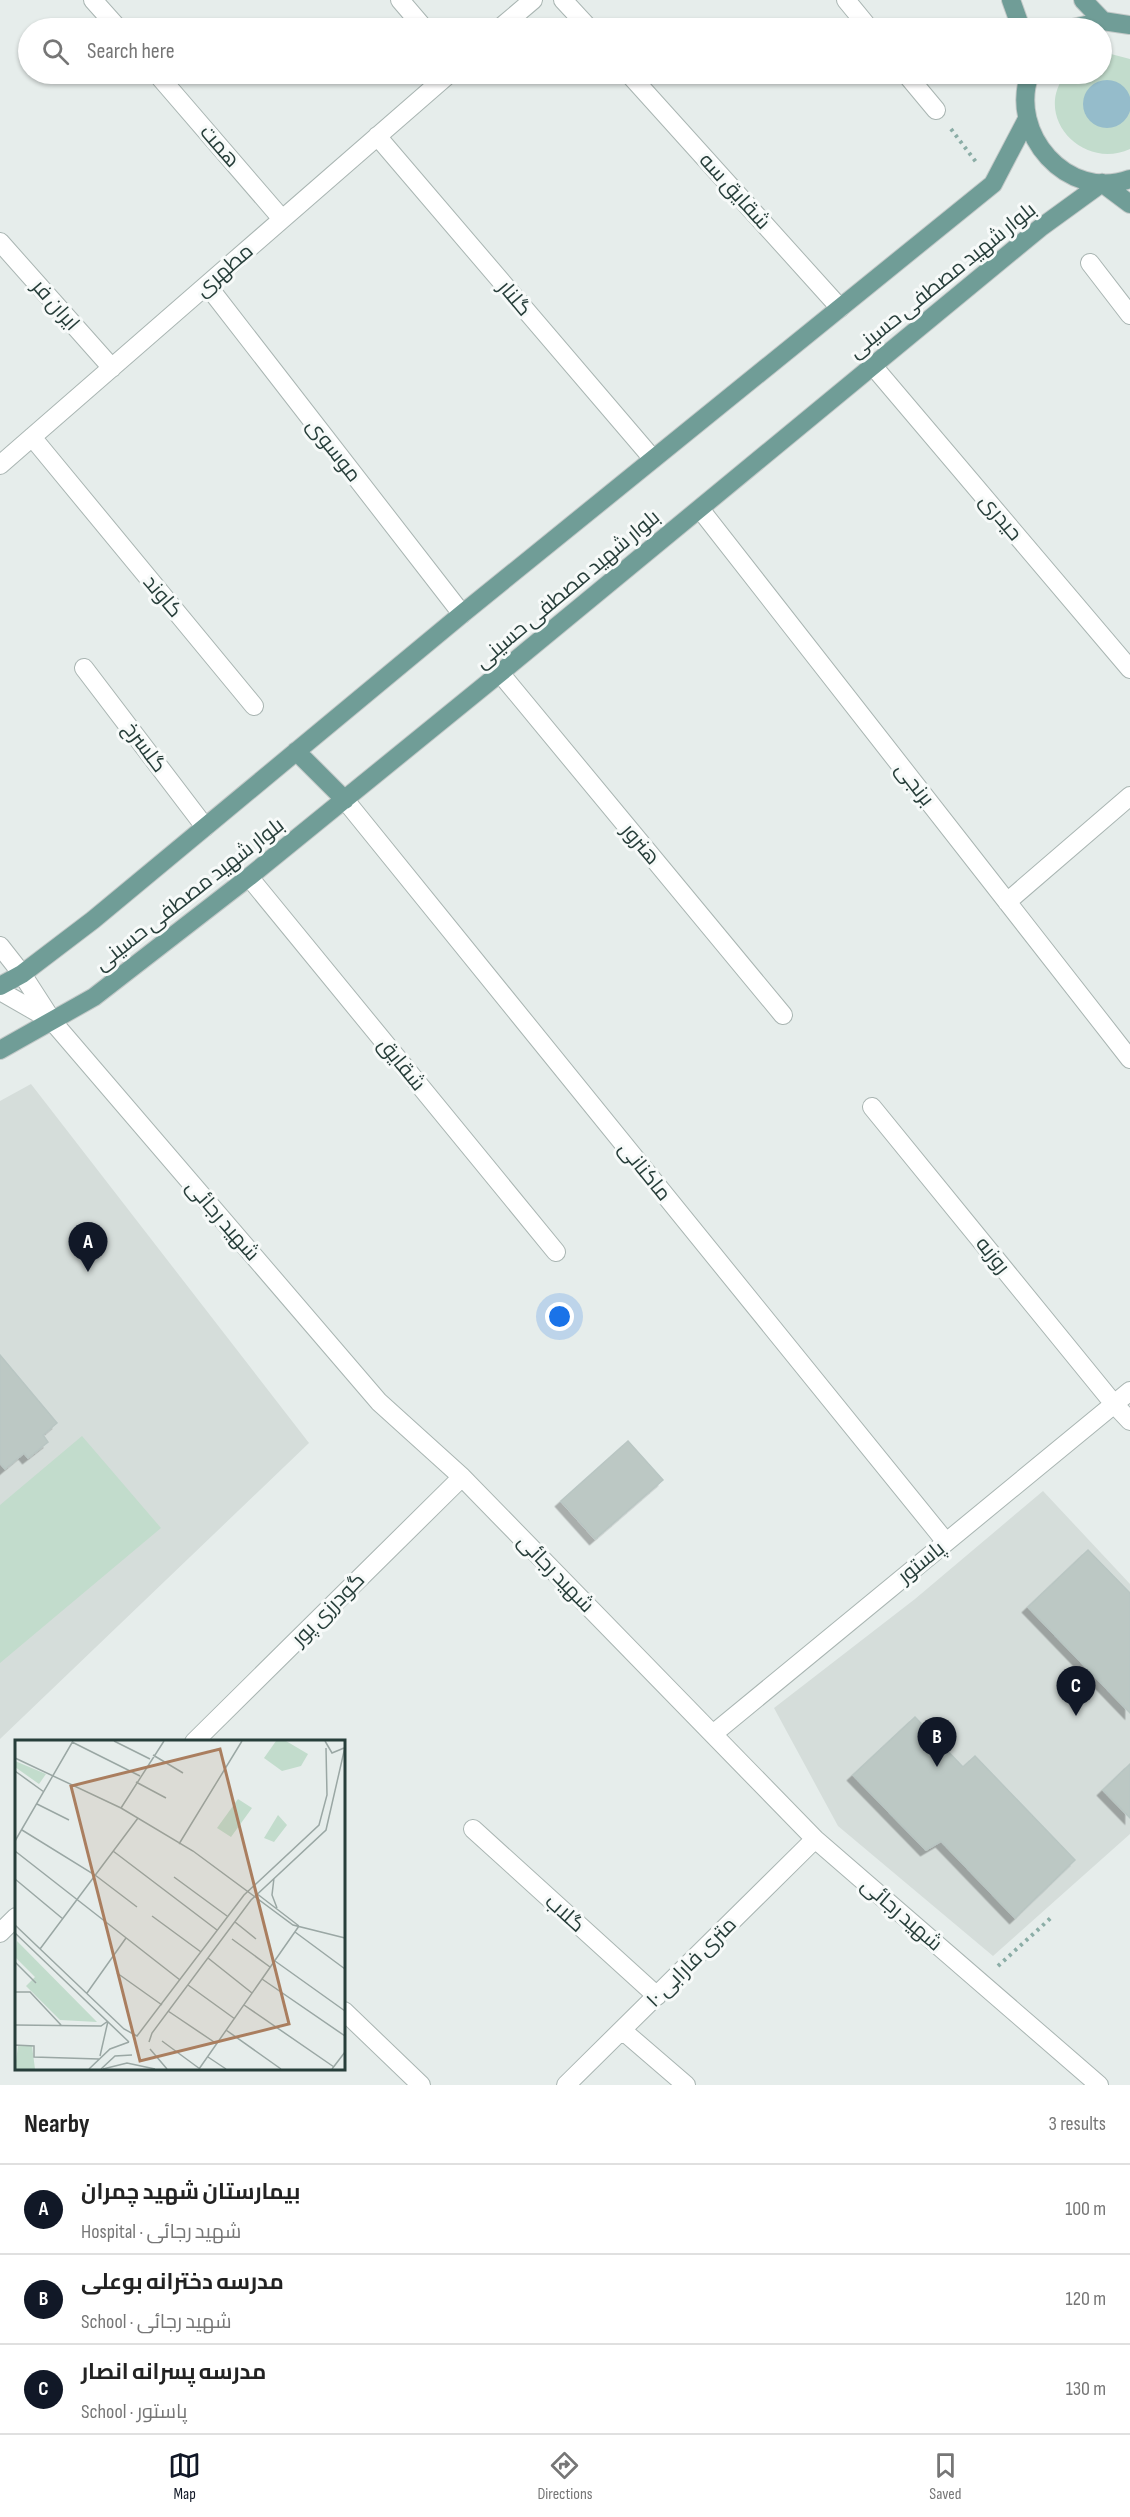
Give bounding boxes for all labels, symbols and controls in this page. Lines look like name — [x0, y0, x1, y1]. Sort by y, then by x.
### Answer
search box — [18, 18, 1112, 84]
icon: search — [39, 35, 72, 68]
text: Search here — [87, 38, 174, 65]
street label: همت — [194, 120, 245, 173]
street label: شقایق سه — [694, 148, 775, 235]
street label: بلوار شهید مصطفی حسینی — [844, 197, 1041, 364]
street label: مطهری — [190, 239, 258, 302]
street label: ایران فر — [26, 274, 85, 336]
street label: گلنار — [492, 275, 537, 321]
street label: موسوی — [301, 413, 366, 487]
street label: حیدری — [974, 489, 1027, 546]
street label: بلوار شهید مصطفی حسینی — [470, 505, 665, 674]
street label: کاوند — [138, 570, 187, 623]
street label: گلسرخ — [117, 717, 172, 778]
street label: برنجی — [890, 757, 939, 811]
street label: بلوار شهید مصطفی حسینی — [90, 813, 289, 976]
street label: هنرور — [616, 818, 665, 870]
street label: شقایق — [373, 1033, 431, 1096]
street label: ماکنانی — [613, 1137, 676, 1206]
street label: شهید رجائی — [181, 1175, 265, 1266]
pin: A — [68, 1222, 107, 1272]
street label: روزبه — [970, 1232, 1015, 1279]
your location — [545, 1302, 574, 1331]
street label: شهید رجائی — [512, 1529, 599, 1618]
street label: پاستور — [892, 1536, 951, 1590]
street label: گودرزی پور — [286, 1568, 371, 1652]
pin: C — [1056, 1666, 1096, 1716]
pin: B — [918, 1718, 956, 1767]
inset map — [15, 1740, 345, 2070]
street label: شهید رجائی — [856, 1872, 947, 1956]
street label: گلاب — [540, 1889, 590, 1938]
street label: ۱۰ متری فارابی — [641, 1912, 742, 2013]
text: Nearby — [24, 2109, 90, 2140]
text: 3 results — [1049, 2112, 1106, 2136]
text: بیمارستان شهید چمران — [81, 2179, 300, 2206]
text: A — [39, 2197, 48, 2221]
text: 100 m — [1065, 2197, 1106, 2221]
text: Hospital · شهید رجائی — [81, 2220, 241, 2244]
text: مدرسه دخترانه بوعلی — [81, 2269, 284, 2296]
text: B — [39, 2287, 48, 2311]
text: 120 m — [1066, 2287, 1106, 2311]
text: School · شهید رجائی — [81, 2310, 232, 2334]
text: مدرسه پسرانه انصار — [81, 2359, 266, 2386]
text: C — [38, 2377, 49, 2401]
text: 130 m — [1066, 2377, 1106, 2401]
text: School · پاستور — [81, 2400, 187, 2424]
tab: Map — [168, 2449, 201, 2504]
tab: Directions — [537, 2449, 593, 2504]
tab: Saved — [929, 2449, 962, 2504]

